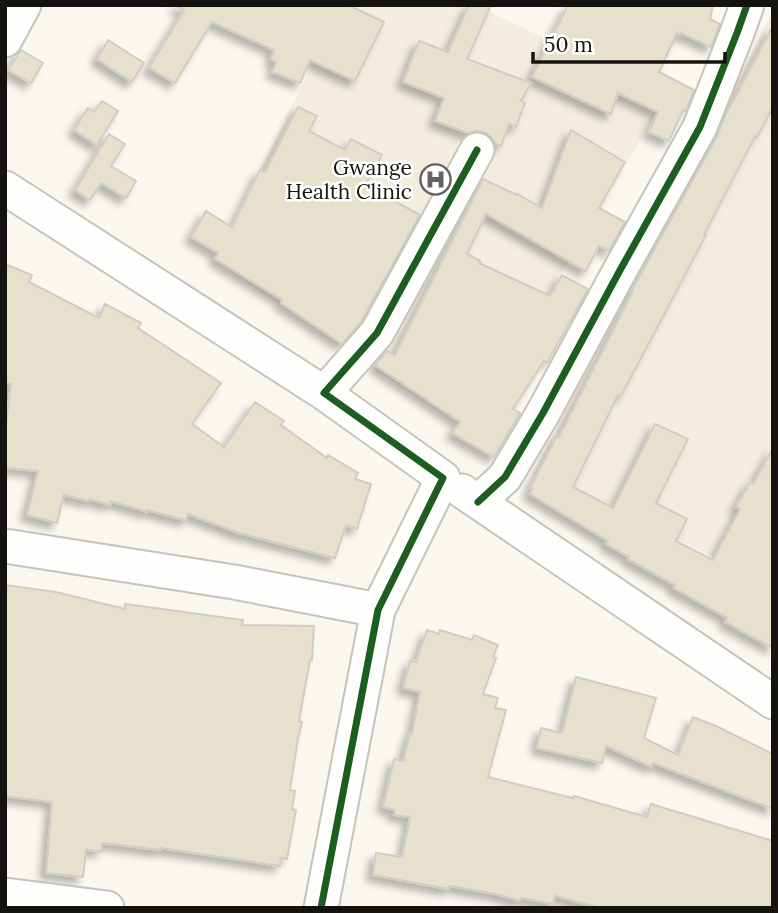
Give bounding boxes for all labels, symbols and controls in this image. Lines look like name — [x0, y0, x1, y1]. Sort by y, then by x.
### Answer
scale bar — [533, 21, 726, 65]
text: 50 m — [544, 31, 593, 58]
place label: Gwange Health Clinic — [286, 154, 412, 205]
hospital icon: Gwange Health Clinic — [418, 163, 452, 197]

